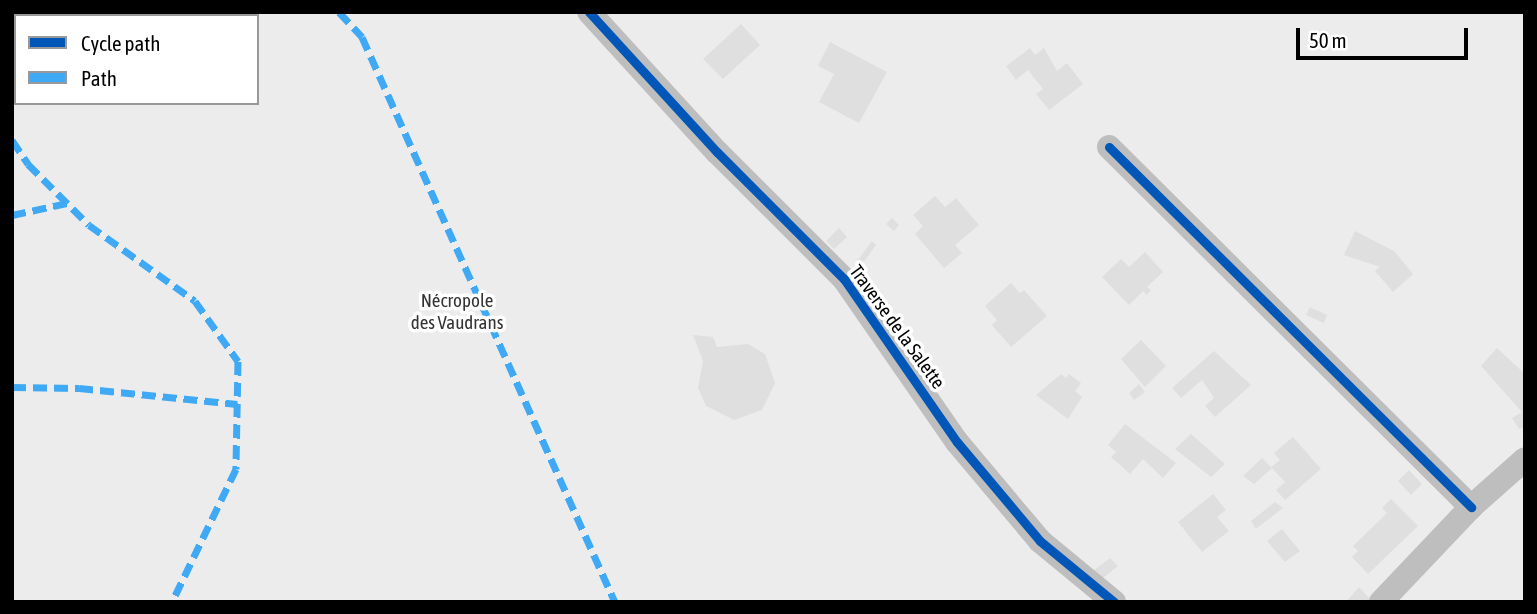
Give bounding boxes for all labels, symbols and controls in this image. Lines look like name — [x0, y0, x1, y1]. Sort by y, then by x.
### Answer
legend — [14, 14, 259, 105]
scale bar — [1299, 14, 1470, 58]
text: 50 m — [1309, 28, 1347, 52]
text: Cycle path — [81, 31, 160, 55]
text: Path — [81, 66, 117, 90]
street label: Traverse de la Salette — [844, 261, 950, 393]
park label: Nécropole des Vaudrans — [411, 290, 503, 334]

